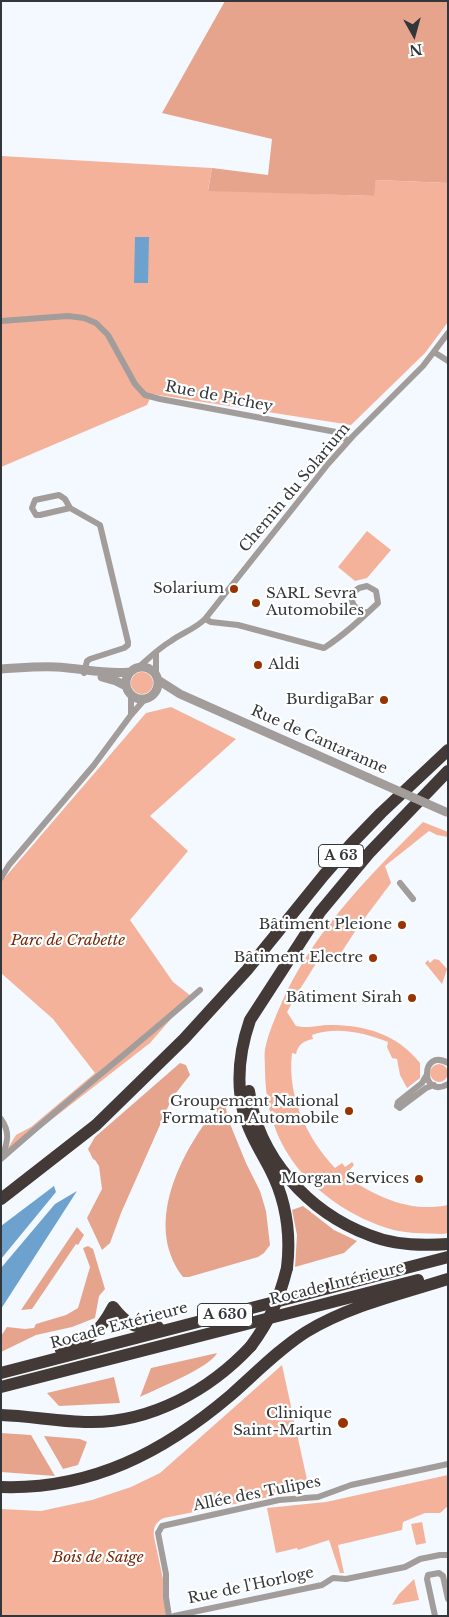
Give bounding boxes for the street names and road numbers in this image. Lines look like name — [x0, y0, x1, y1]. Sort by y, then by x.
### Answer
street label: Rue de Pichey — [164, 378, 274, 416]
street label: Chemin du Solarium — [236, 420, 354, 556]
street label: Rue de Cantaranne — [248, 702, 390, 778]
road number: A 63 — [318, 844, 364, 868]
street label: Rocade Intérieure — [268, 1259, 406, 1309]
street label: Rocade Extérieure — [48, 1299, 190, 1353]
road number: A 630 — [198, 1304, 252, 1326]
street label: Allée des Tulipes — [192, 1473, 322, 1515]
street label: Rue de l'Horloge — [186, 1564, 316, 1608]

